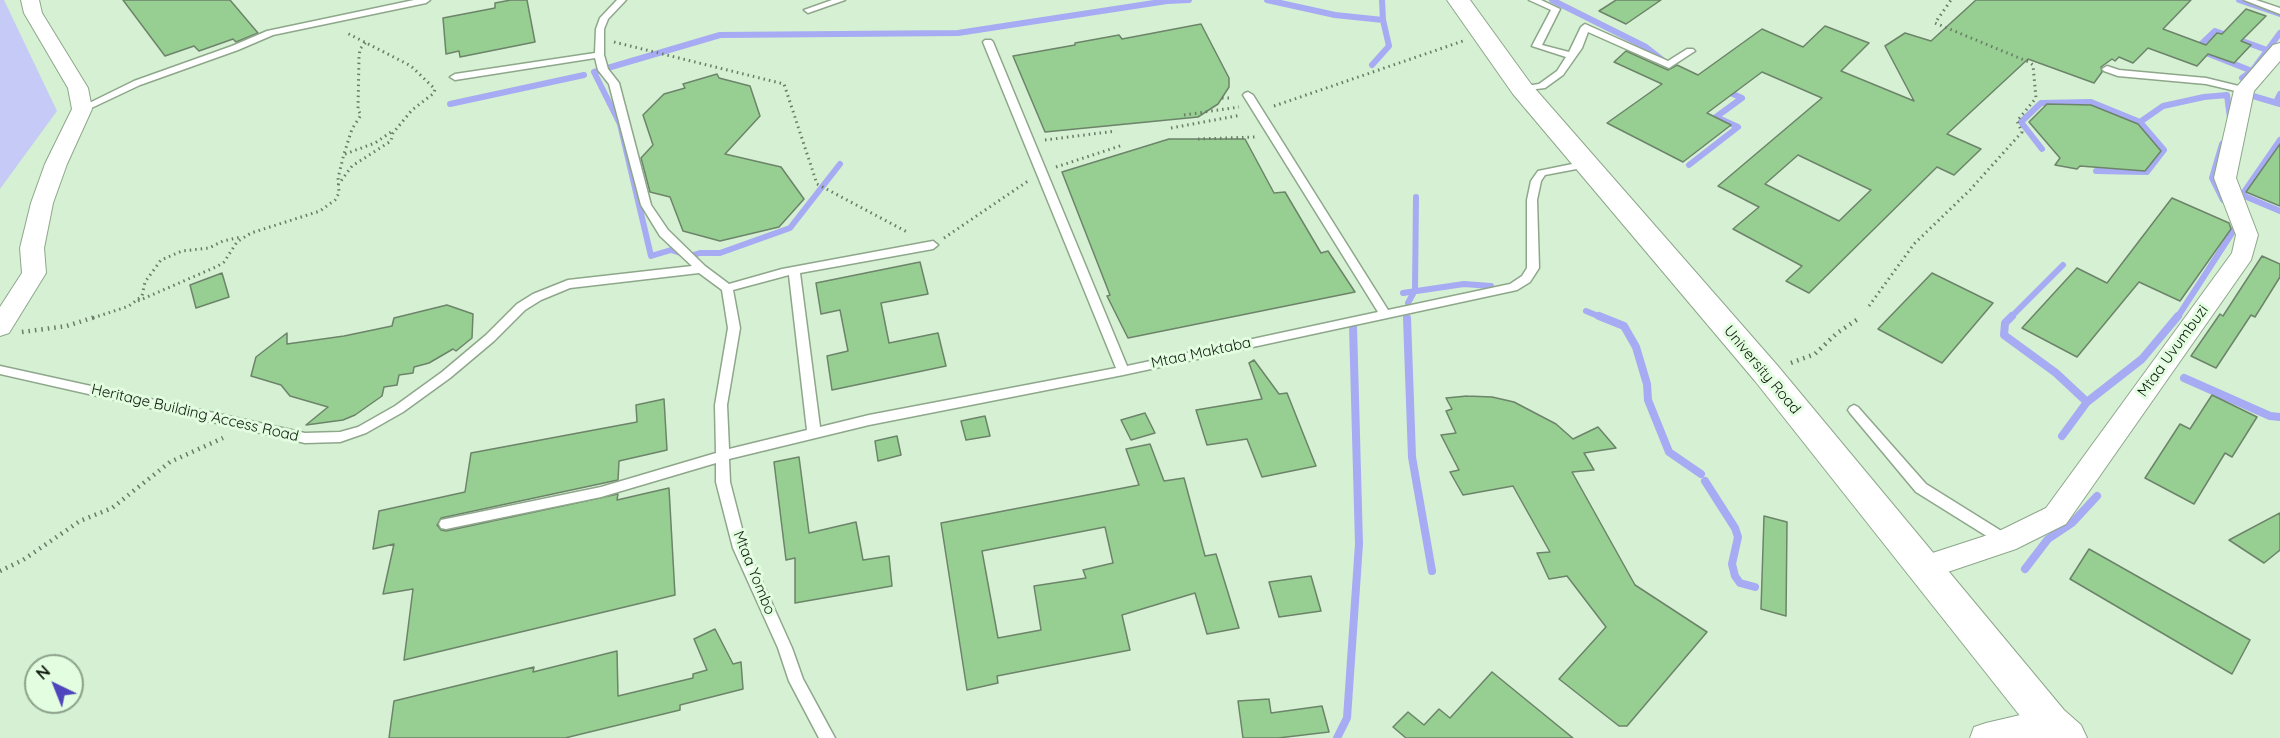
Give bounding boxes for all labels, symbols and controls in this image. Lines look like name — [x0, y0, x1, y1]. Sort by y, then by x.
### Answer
street label: Mtaa Uvumbuzi — [2134, 302, 2212, 400]
street label: University Road — [1720, 322, 1804, 418]
street label: Mtaa Maktaba — [1149, 334, 1253, 372]
street label: Heritage Building Access Road — [89, 380, 301, 446]
street label: Mtaa Yombo — [729, 529, 779, 617]
north arrow — [24, 654, 84, 714]
text: N — [32, 661, 54, 684]

